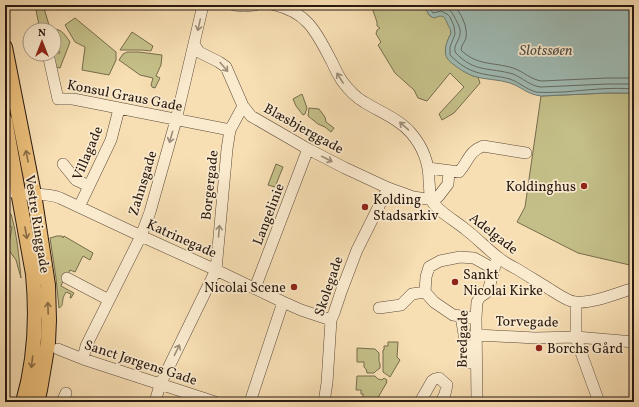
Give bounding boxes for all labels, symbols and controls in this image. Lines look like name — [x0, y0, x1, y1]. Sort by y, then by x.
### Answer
one-way arrow — [194, 18, 202, 31]
north arrow — [22, 22, 62, 62]
text: N — [38, 26, 46, 41]
water label: Slotssøen — [519, 41, 573, 62]
one-way arrow — [219, 62, 228, 72]
one-way arrow — [336, 73, 344, 84]
street label: Konsul Graus Gade — [65, 76, 184, 117]
street label: Blæsbjerggade — [260, 100, 347, 159]
one-way arrow — [398, 122, 409, 131]
street label: Villagade — [68, 123, 108, 184]
one-way arrow — [167, 130, 175, 143]
street label: Zahnsgade — [125, 148, 162, 218]
street label: Borgergade — [197, 149, 224, 221]
one-way arrow — [22, 150, 30, 163]
one-way arrow — [321, 156, 333, 163]
street label: Vestre Ringgade — [19, 174, 54, 275]
place label: Koldinghus — [506, 178, 576, 197]
street label: Langelinie — [249, 181, 290, 248]
marker: Koldinghus — [579, 181, 589, 191]
place label: Kolding Stadsarkiv — [373, 191, 439, 226]
marker: Kolding Stadsarkiv — [360, 202, 370, 212]
street label: Adelgade — [465, 209, 522, 259]
street label: Katrinegade — [143, 215, 220, 263]
one-way arrow — [216, 225, 223, 238]
one-way arrow — [22, 226, 30, 239]
street label: Skolegade — [310, 254, 349, 319]
place label: Sankt Nicolai Kirke — [463, 266, 543, 301]
marker: Sankt Nicolai Kirke — [450, 277, 460, 287]
place label: Nicolai Scene — [204, 279, 286, 298]
marker: Nicolai Scene — [289, 282, 299, 292]
one-way arrow — [45, 302, 52, 315]
street label: Bredgade — [453, 310, 474, 368]
street label: Torvegade — [495, 312, 559, 333]
street label: Sanct Jørgens Gade — [82, 336, 200, 391]
place label: Borchs Gård — [547, 340, 623, 359]
marker: Borchs Gård — [534, 343, 544, 353]
one-way arrow — [174, 344, 181, 356]
one-way arrow — [28, 355, 36, 368]

